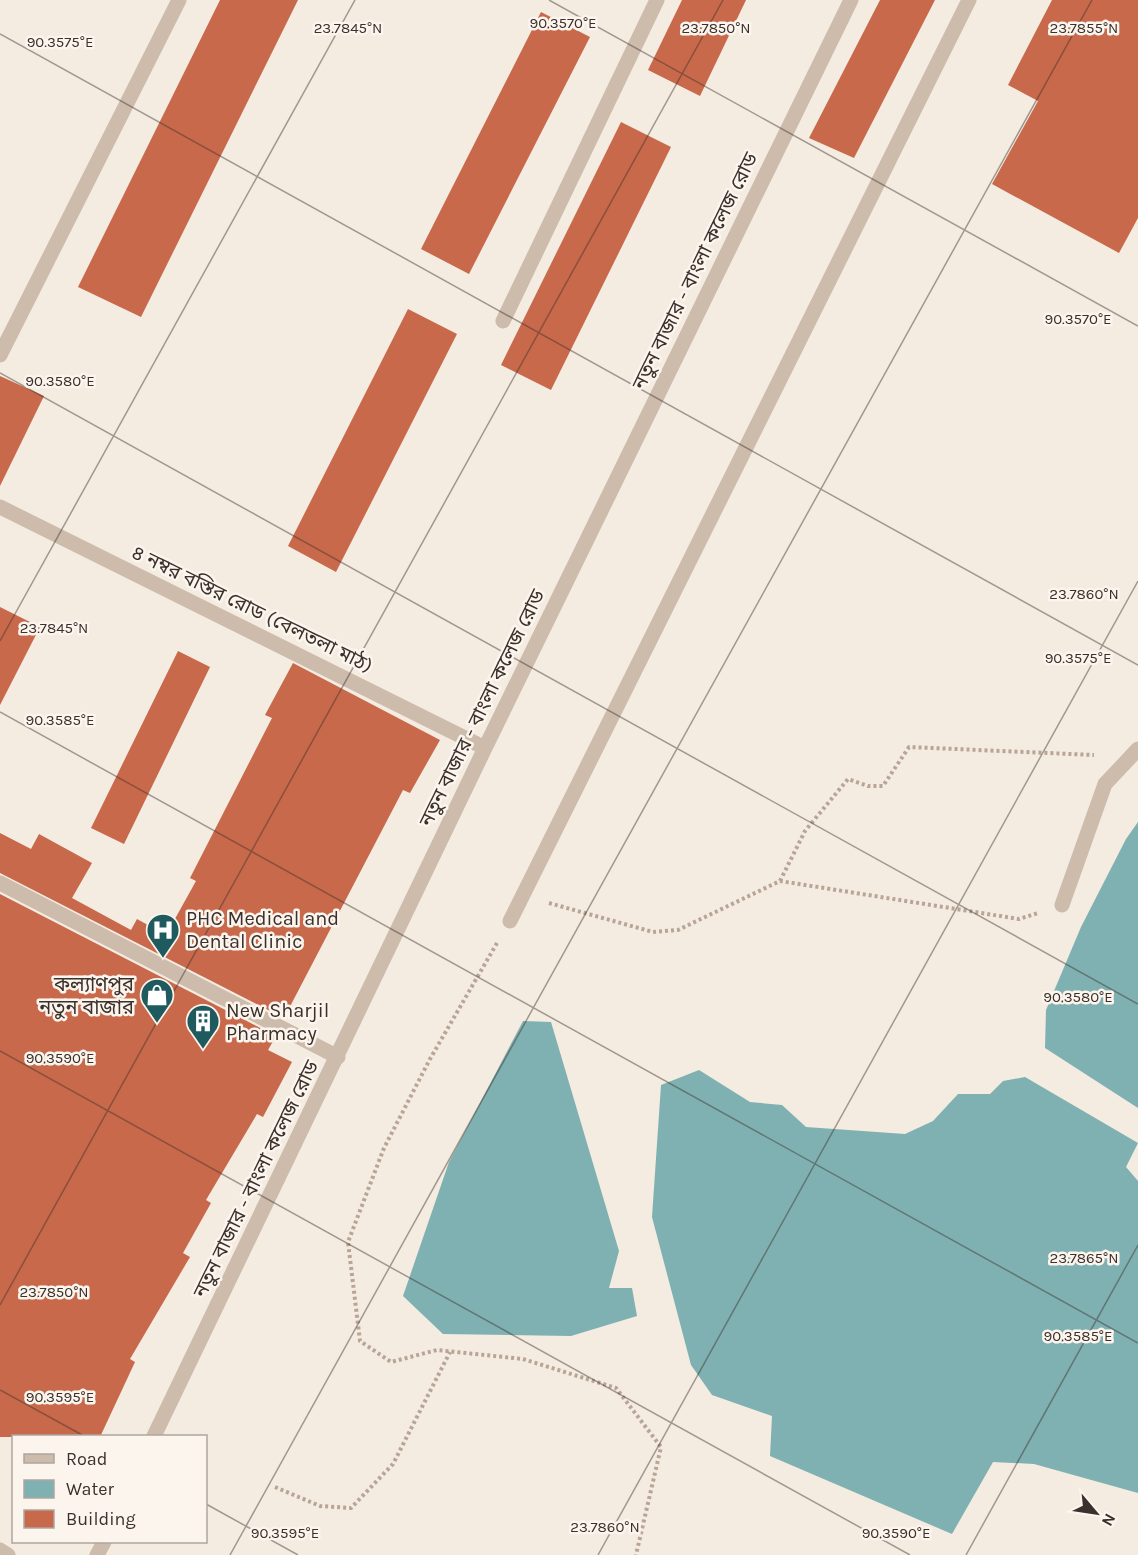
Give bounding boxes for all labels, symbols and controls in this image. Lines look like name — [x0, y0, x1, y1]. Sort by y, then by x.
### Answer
text: 90.3570°E — [529, 14, 597, 32]
text: 23.7845°N — [314, 19, 382, 37]
text: 23.7850°N — [681, 19, 751, 37]
text: 23.7855°N — [1050, 19, 1118, 37]
text: 90.3575°E — [27, 33, 93, 51]
street label: নতুন বাজার - বাংলা কলেজ রোড — [627, 148, 764, 394]
text: 90.3570°E — [1044, 310, 1112, 328]
text: 90.3580°E — [25, 372, 95, 390]
street label: ৪ নম্বর বস্তির রোড (বেলতলা মাঠ) — [128, 540, 377, 677]
street label: নতুন বাজার - বাংলা কলেজ রোড — [414, 585, 551, 831]
text: 23.7860°N — [1049, 585, 1119, 603]
text: 23.7845°N — [20, 619, 88, 637]
text: 90.3575°E — [1045, 649, 1111, 667]
text: 90.3585°E — [26, 711, 94, 729]
place label: PHC Medical and Dental Clinic — [186, 907, 339, 953]
hospital icon: PHC Medical and Dental Clinic — [145, 912, 181, 959]
place label: কল্যাণপুর নতুন বাজার — [38, 973, 135, 1019]
shop icon: কল্যাণপুর নতুন বাজার — [139, 977, 175, 1024]
text: 90.3580°E — [1043, 988, 1113, 1006]
place label: New Sharjil Pharmacy — [226, 999, 329, 1045]
building icon: New Sharjil Pharmacy — [185, 1003, 221, 1050]
text: 90.3590°E — [26, 1049, 94, 1067]
street label: নতুন বাজার - বাংলা কলেজ রোড — [188, 1056, 325, 1302]
text: 23.7865°N — [1050, 1249, 1118, 1267]
text: 23.7850°N — [19, 1283, 89, 1301]
text: 90.3585°E — [1044, 1327, 1112, 1345]
text: 90.3595°E — [26, 1388, 94, 1406]
legend — [12, 1435, 207, 1543]
text: Road — [66, 1448, 107, 1470]
text: Water — [66, 1478, 114, 1500]
north arrow — [1066, 1483, 1126, 1543]
text: Building — [66, 1508, 136, 1530]
text: N — [1098, 1510, 1120, 1530]
text: 23.7860°N — [570, 1518, 640, 1536]
text: 90.3595°E — [251, 1524, 319, 1542]
text: 90.3590°E — [862, 1524, 930, 1542]

